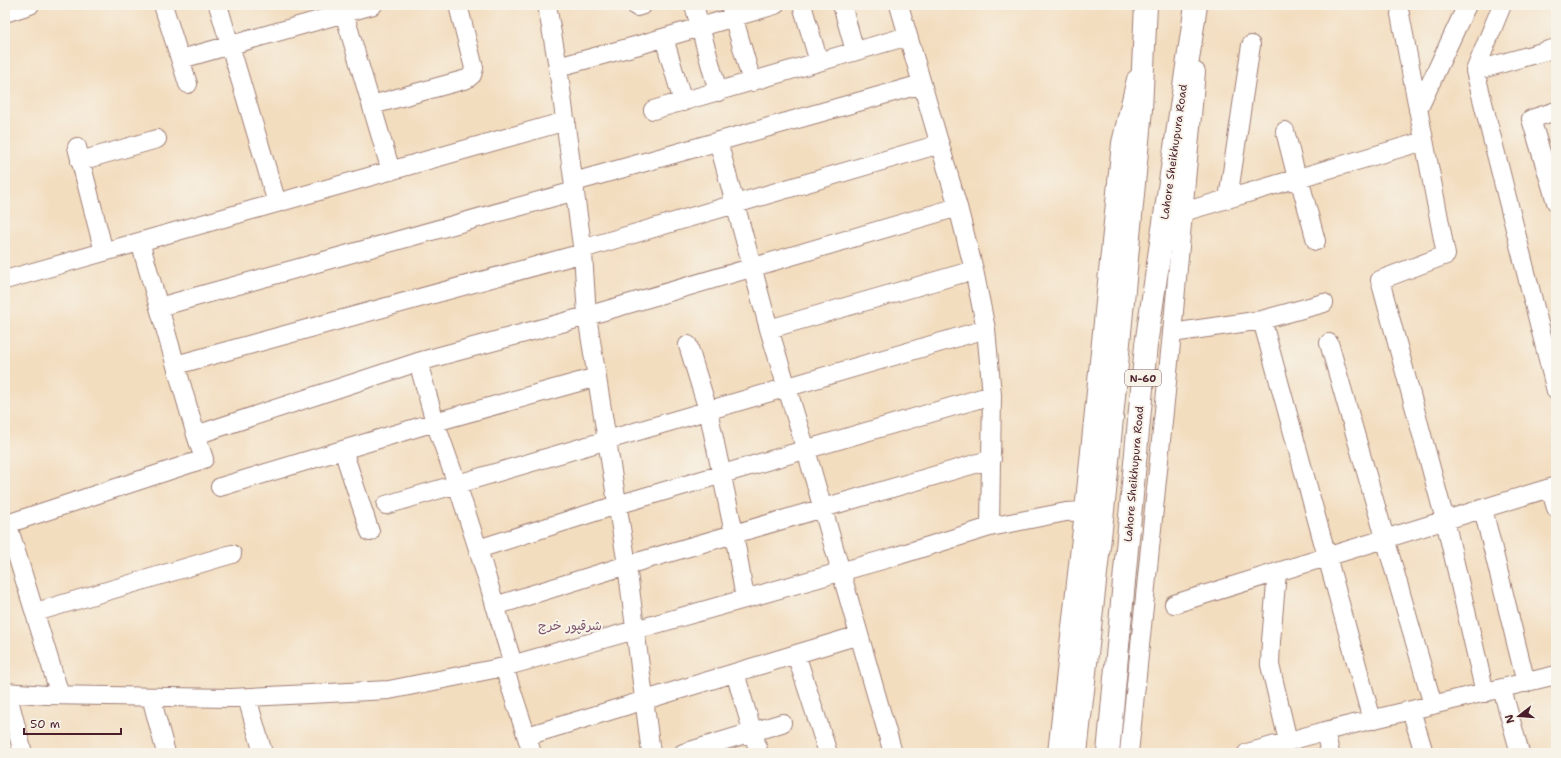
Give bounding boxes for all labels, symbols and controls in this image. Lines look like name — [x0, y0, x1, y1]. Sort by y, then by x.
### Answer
street label: Lahore Sheikhupura Road — [1157, 83, 1191, 221]
road number: N-60 — [1125, 370, 1161, 386]
street label: Lahore Sheikhupura Road — [1121, 405, 1147, 543]
district label: شرقپور خرچ — [538, 617, 602, 635]
north arrow — [1499, 696, 1539, 736]
scale bar — [24, 710, 121, 736]
text: N — [1501, 712, 1518, 725]
text: 50 m — [30, 716, 60, 732]

